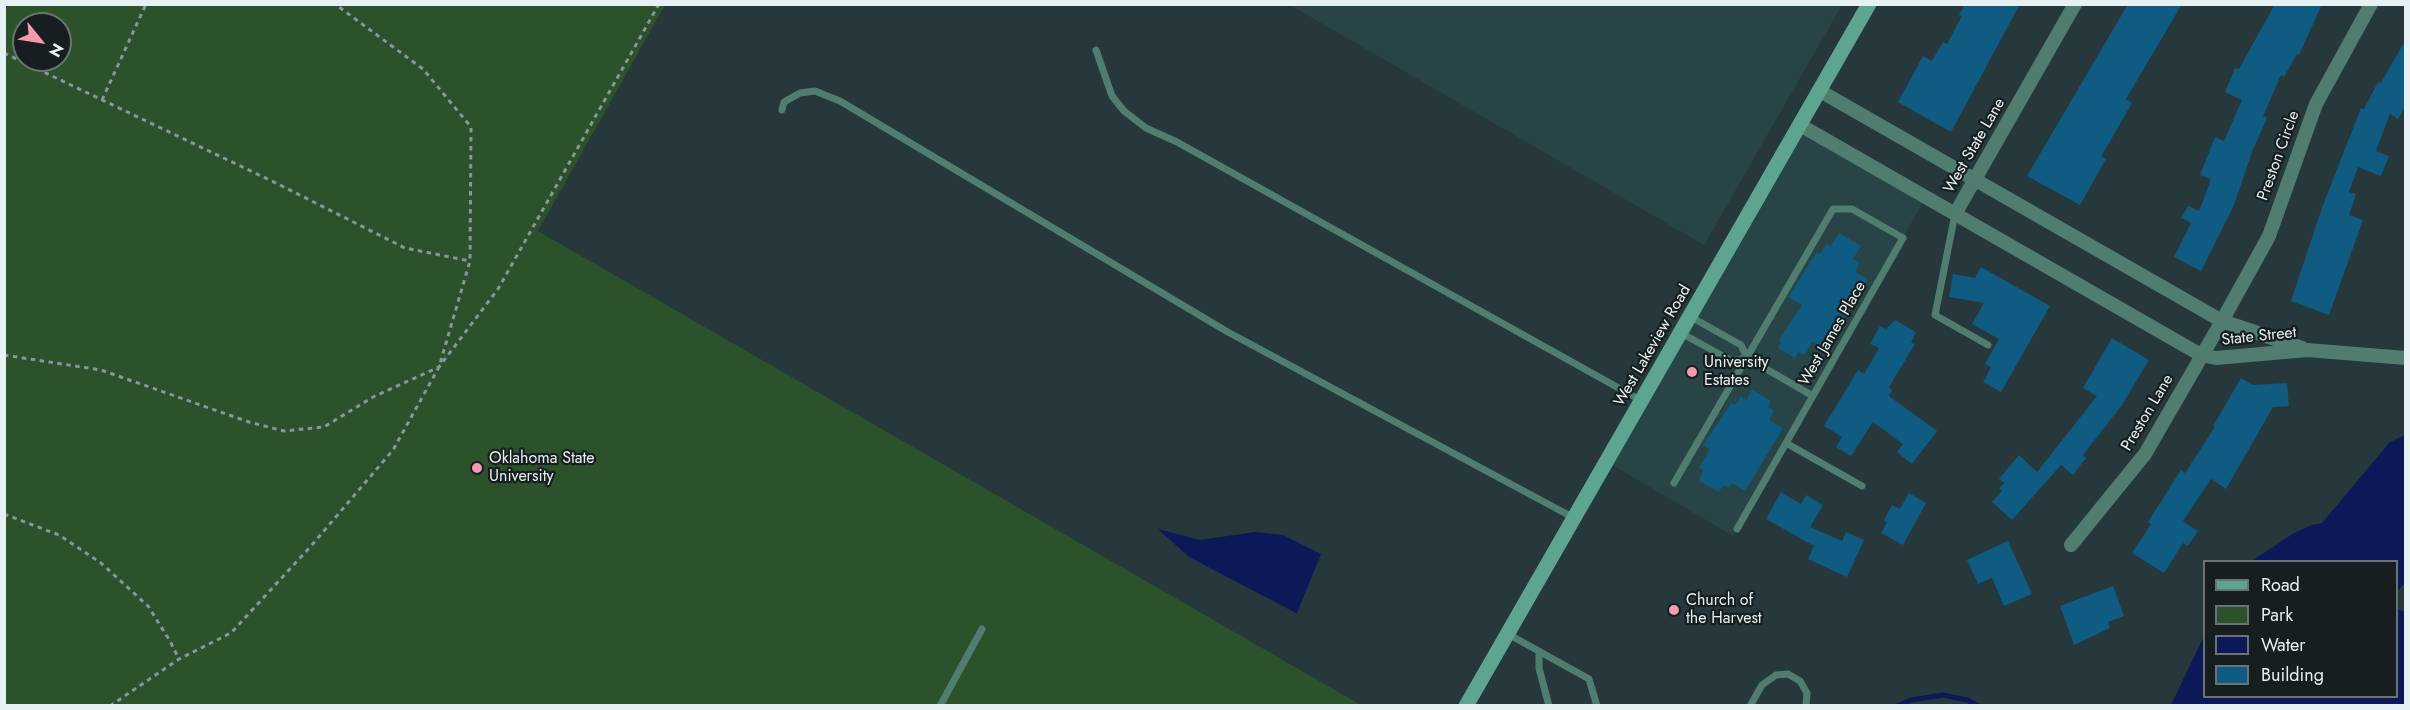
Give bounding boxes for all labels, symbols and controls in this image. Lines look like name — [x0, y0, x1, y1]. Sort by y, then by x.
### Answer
north arrow — [12, 12, 72, 72]
text: N — [43, 39, 69, 62]
street label: West State Lane — [1940, 95, 2010, 197]
street label: Preston Circle — [2254, 109, 2304, 203]
street label: West James Place — [1795, 278, 1871, 390]
street label: West Lakeview Road — [1610, 282, 1696, 410]
street label: State Street — [2221, 324, 2297, 350]
place label: University Estates — [1704, 353, 1769, 391]
marker: University Estates — [1685, 365, 1699, 379]
street label: Preston Lane — [2118, 371, 2178, 455]
place label: Oklahoma State University — [489, 449, 595, 487]
marker: Oklahoma State University — [470, 461, 484, 475]
legend — [2203, 560, 2398, 698]
text: Road — [2261, 572, 2300, 598]
place label: Church of the Harvest — [1686, 591, 1762, 629]
text: Park — [2261, 602, 2293, 628]
marker: Church of the Harvest — [1667, 603, 1681, 617]
text: Water — [2261, 632, 2305, 658]
text: Building — [2261, 662, 2324, 688]

